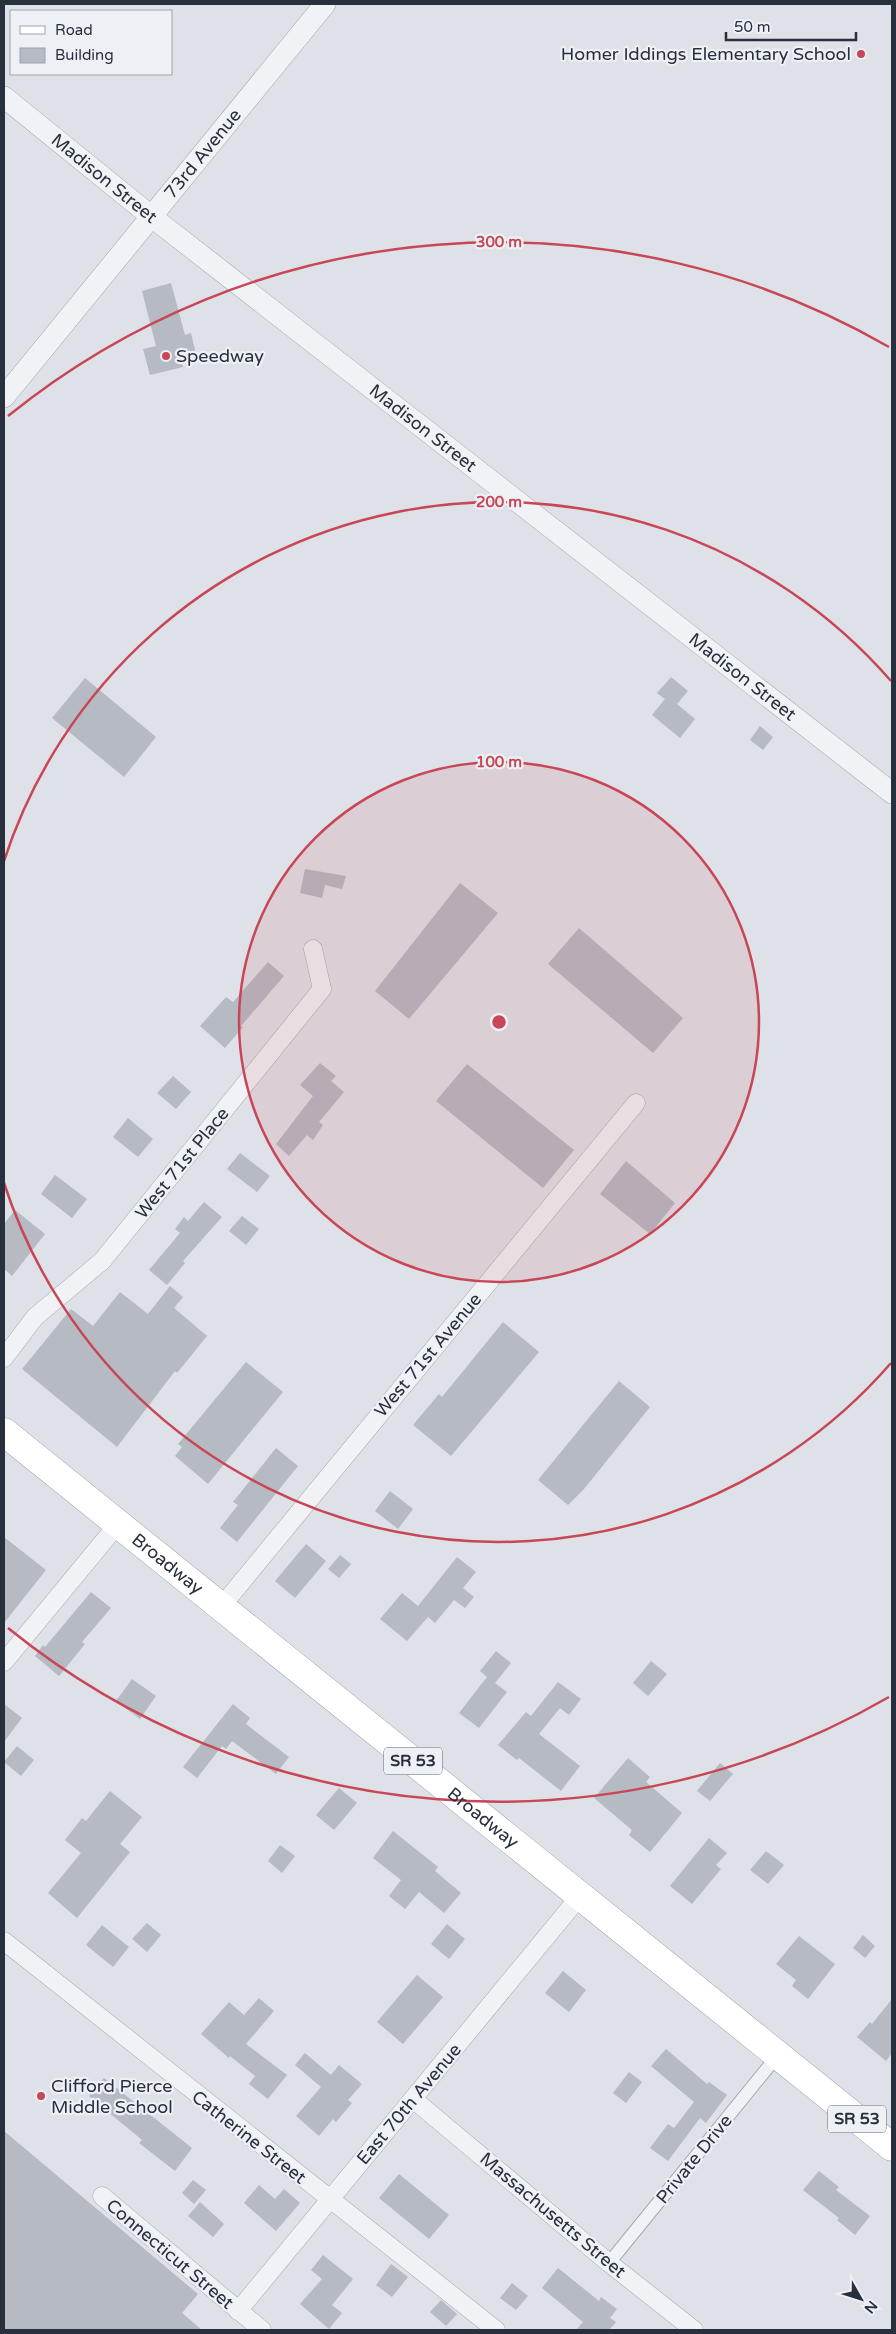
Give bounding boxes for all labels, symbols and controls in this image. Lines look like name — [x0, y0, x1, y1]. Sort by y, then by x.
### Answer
legend — [10, 10, 172, 75]
scale bar — [726, 10, 856, 42]
text: 50 m — [734, 18, 771, 36]
text: Road — [55, 21, 93, 39]
place label: Homer Iddings Elementary School — [561, 43, 851, 65]
text: Building — [55, 46, 114, 64]
marker: Homer Iddings Elementary School — [855, 48, 867, 60]
street label: 73rd Avenue — [159, 104, 246, 203]
street label: Madison Street — [47, 129, 162, 228]
text: 300 m — [476, 233, 522, 251]
place label: Speedway — [176, 345, 264, 367]
marker: Speedway — [160, 350, 172, 362]
street label: Madison Street — [365, 379, 481, 477]
text: 200 m — [476, 493, 522, 511]
street label: Madison Street — [685, 628, 801, 725]
text: 100 m — [476, 753, 522, 771]
centre of rings — [490, 1013, 508, 1031]
street label: West 71st Place — [130, 1103, 234, 1223]
street label: West 71st Avenue — [370, 1289, 486, 1421]
street label: Broadway — [127, 1528, 208, 1599]
road number: SR 53 — [384, 1748, 442, 1774]
street label: Broadway — [443, 1782, 523, 1853]
street label: East 70th Avenue — [352, 2039, 466, 2169]
place label: Clifford Pierce Middle School — [51, 2075, 173, 2118]
street label: Catherine Street — [187, 2086, 311, 2189]
marker: Clifford Pierce Middle School — [35, 2090, 47, 2102]
road number: SR 53 — [828, 2106, 886, 2132]
street label: Private Drive — [651, 2110, 737, 2208]
street label: Massachusetts Street — [476, 2148, 631, 2283]
street label: Connecticut Street — [102, 2194, 238, 2314]
north arrow — [836, 2274, 886, 2324]
text: N — [861, 2297, 881, 2317]

